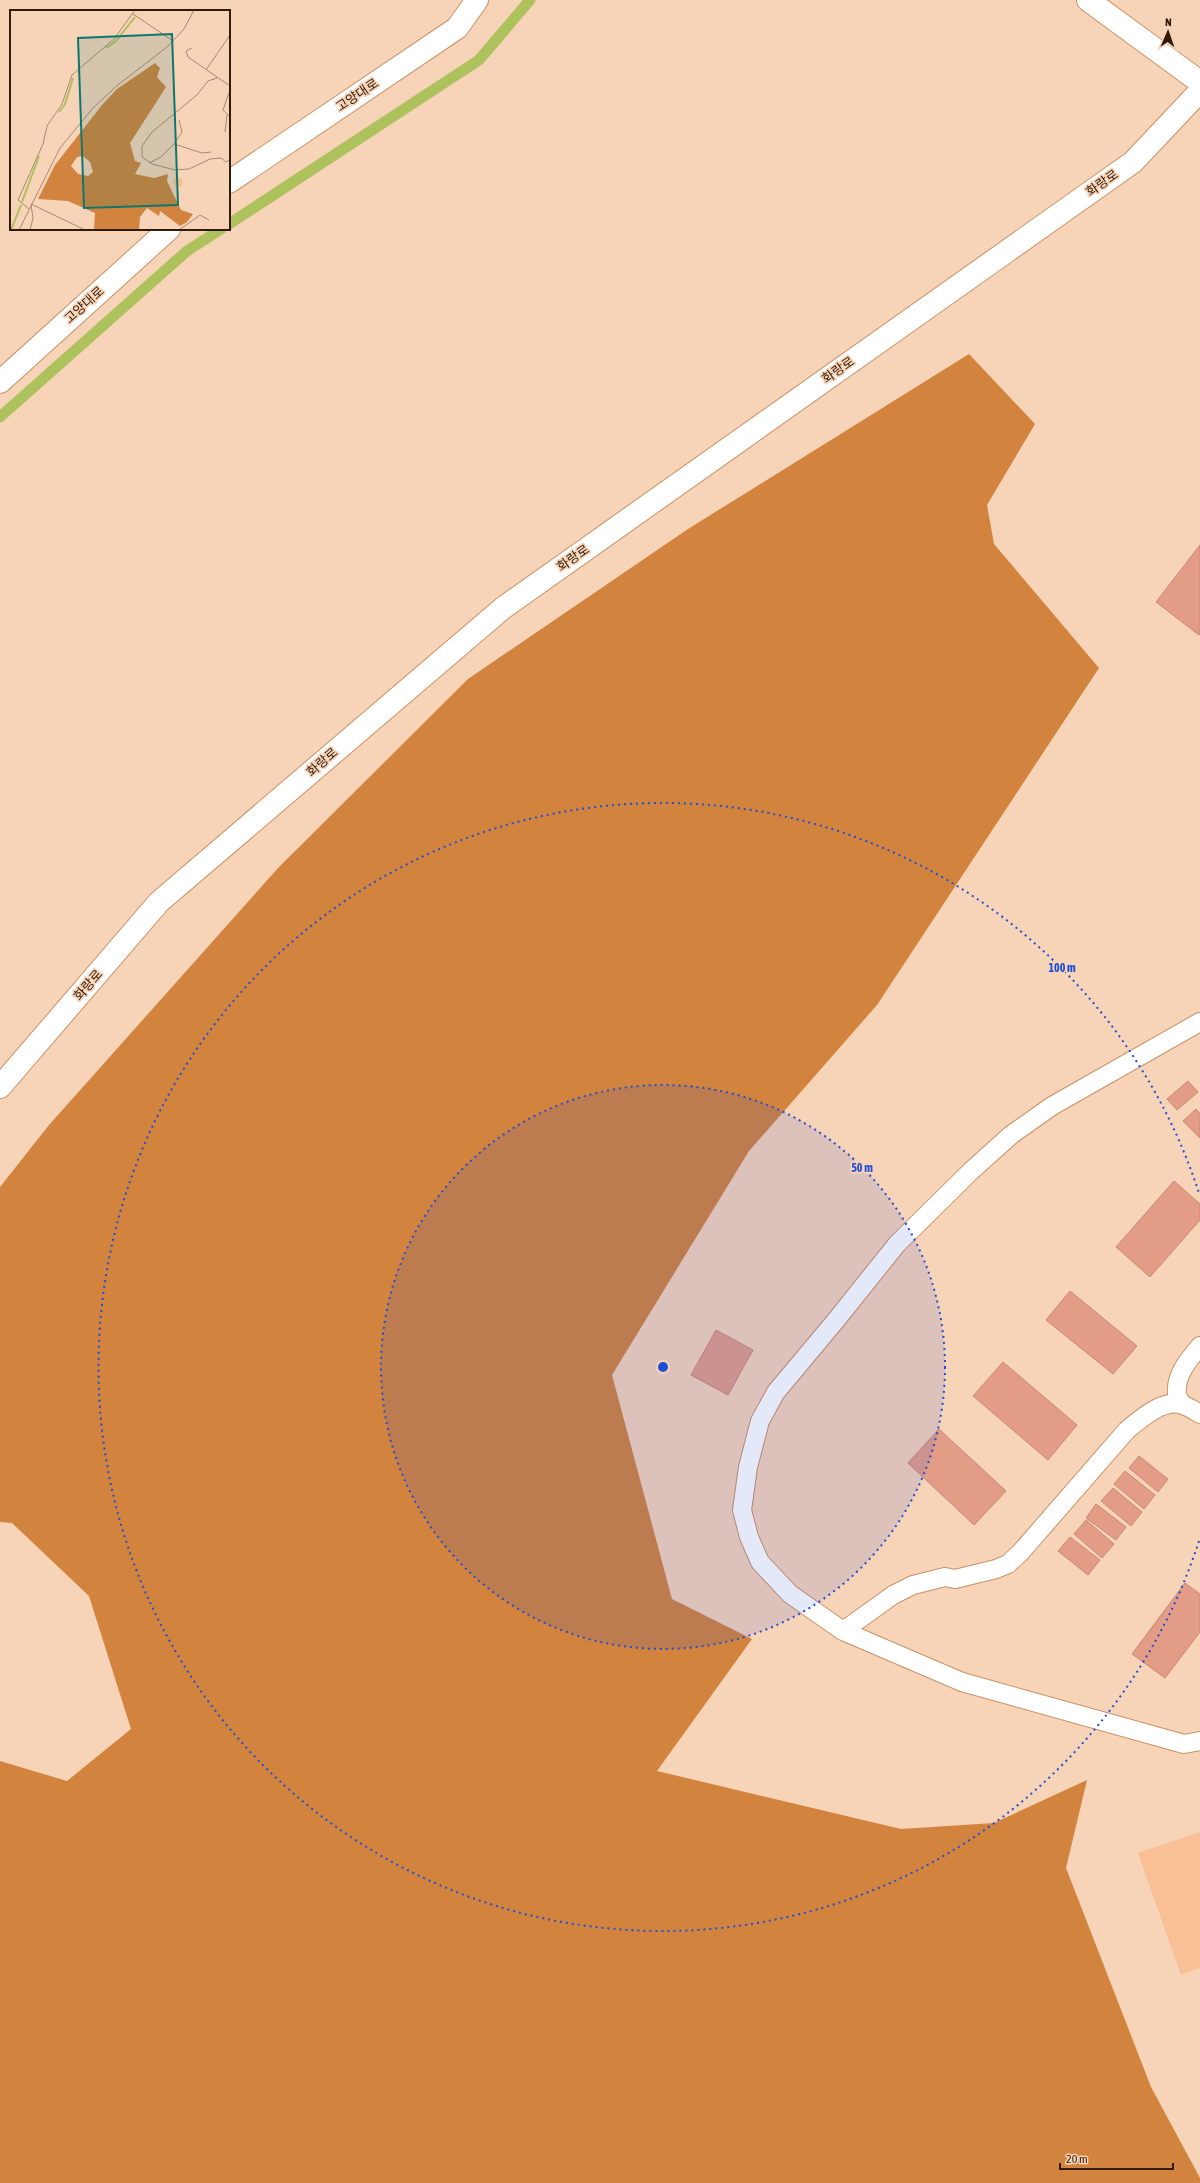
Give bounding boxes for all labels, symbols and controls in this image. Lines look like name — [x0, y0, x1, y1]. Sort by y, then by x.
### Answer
inset map — [10, 10, 230, 230]
north arrow — [1148, 12, 1188, 52]
text: N — [1165, 16, 1172, 28]
street label: 고양대로 — [333, 75, 381, 115]
street label: 화랑로 — [1083, 167, 1121, 199]
street label: 고양대로 — [61, 283, 107, 327]
street label: 화랑로 — [819, 354, 857, 386]
street label: 화랑로 — [554, 542, 592, 574]
street label: 화랑로 — [304, 745, 340, 779]
text: 100 m — [1048, 961, 1076, 975]
street label: 화랑로 — [71, 967, 105, 1003]
text: 50 m — [851, 1161, 873, 1175]
centre of rings — [656, 1360, 670, 1374]
scale bar — [1060, 2145, 1173, 2171]
text: 20 m — [1066, 2152, 1088, 2166]

